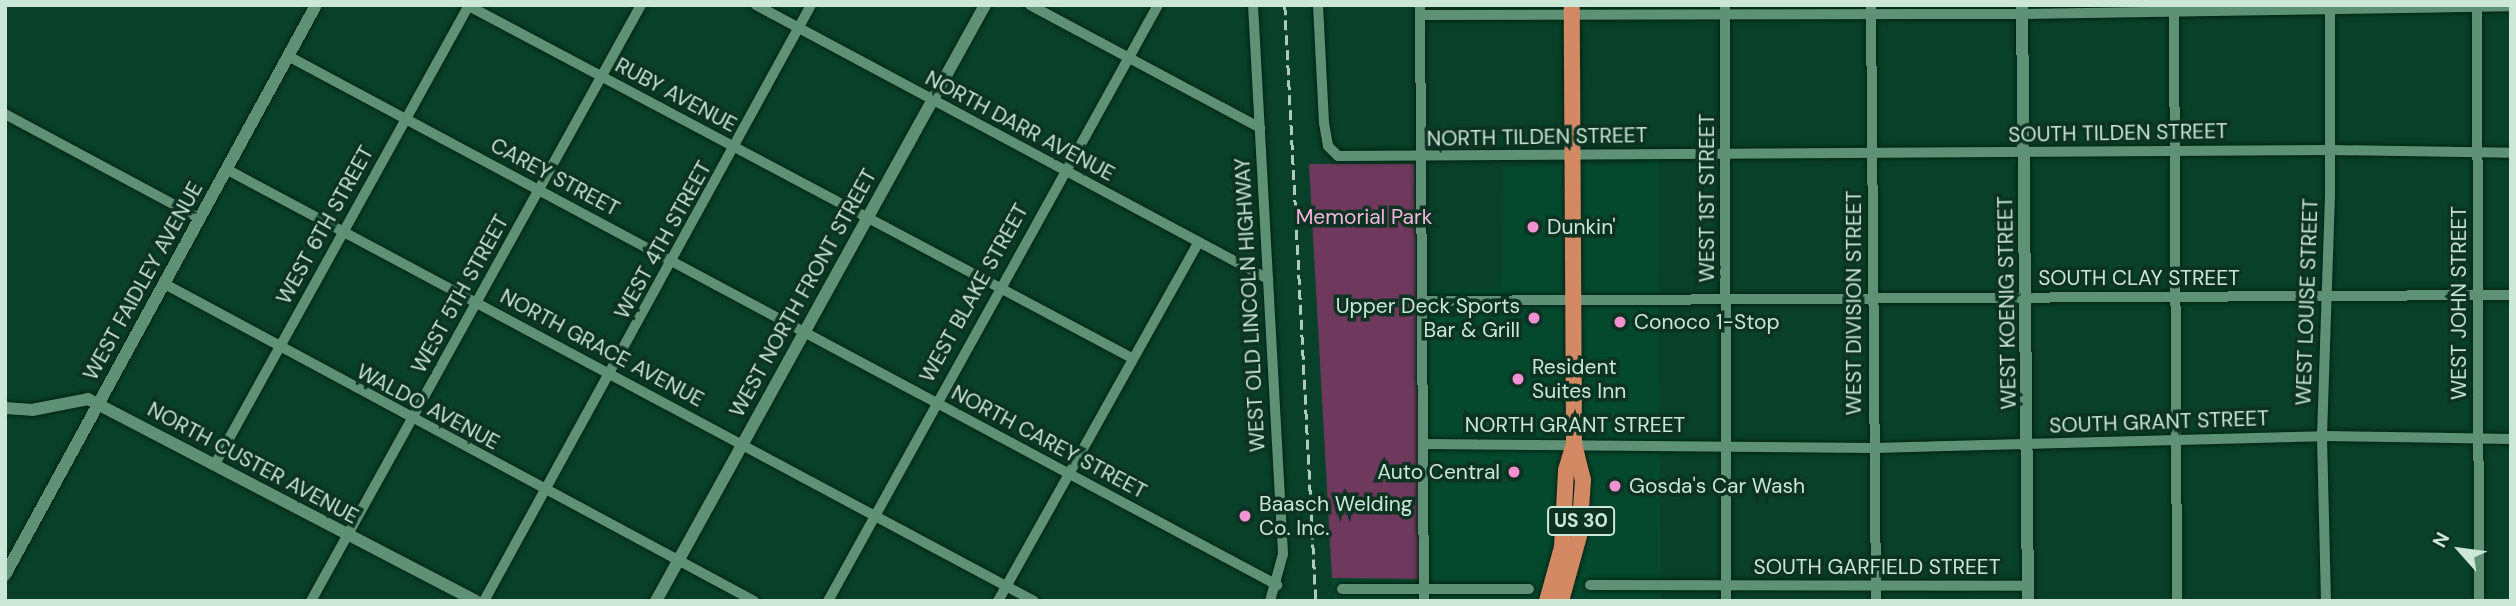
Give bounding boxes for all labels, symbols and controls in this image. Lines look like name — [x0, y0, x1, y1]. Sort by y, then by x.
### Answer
street label: RUBY AVENUE — [611, 52, 741, 138]
street label: NORTH DARR AVENUE — [921, 65, 1119, 187]
street label: WEST 1ST STREET — [1694, 114, 1720, 282]
street label: SOUTH TILDEN STREET — [2008, 118, 2228, 148]
street label: NORTH TILDEN STREET — [1426, 122, 1648, 152]
street label: CAREY STREET — [486, 132, 624, 222]
street label: WEST 6TH STREET — [271, 141, 379, 309]
street label: WEST 4TH STREET — [609, 157, 717, 323]
street label: WEST OLD LINCOLN HIGHWAY — [1230, 157, 1270, 453]
street label: WEST NORTH FRONT STREET — [724, 165, 882, 421]
street label: WEST FAIDLEY AVENUE — [78, 177, 208, 385]
street label: WEST DIVISION STREET — [1841, 191, 1867, 415]
street label: WEST KOENIG STREET — [1993, 196, 2021, 410]
street label: WEST LOUISE STREET — [2291, 198, 2323, 406]
street label: WEST BLAKE STREET — [914, 199, 1034, 387]
park label: Memorial Park — [1296, 204, 1432, 230]
street label: WEST JOHN STREET — [2446, 206, 2472, 400]
street label: WEST 5TH STREET — [406, 210, 514, 378]
place label: Dunkin' — [1547, 214, 1616, 240]
marker: Dunkin' — [1525, 219, 1541, 235]
street label: SOUTH CLAY STREET — [2038, 265, 2240, 291]
street label: NORTH GRACE AVENUE — [496, 284, 708, 412]
place label: Upper Deck Sports Bar & Grill — [1336, 293, 1520, 343]
place label: Conoco 1-Stop — [1634, 309, 1780, 335]
marker: Upper Deck Sports Bar & Grill — [1526, 310, 1542, 326]
marker: Conoco 1-Stop — [1612, 314, 1628, 330]
place label: Resident Suites Inn — [1532, 354, 1626, 404]
street label: WALDO AVENUE — [352, 359, 504, 455]
marker: Resident Suites Inn — [1510, 371, 1526, 387]
street label: NORTH CAREY STREET — [947, 380, 1151, 504]
street label: NORTH CUSTER AVENUE — [143, 397, 363, 529]
street label: SOUTH GRANT STREET — [2049, 406, 2269, 438]
street label: NORTH GRANT STREET — [1465, 412, 1685, 438]
place label: Auto Central — [1377, 459, 1500, 485]
marker: Auto Central — [1506, 464, 1522, 480]
place label: Gosda's Car Wash — [1629, 473, 1805, 499]
marker: Gosda's Car Wash — [1607, 478, 1623, 494]
place label: Baasch Welding Co. Inc. — [1259, 491, 1413, 541]
road number: US 30 — [1546, 506, 1616, 536]
marker: Baasch Welding Co. Inc. — [1237, 508, 1253, 524]
north arrow — [2425, 515, 2495, 585]
text: N — [2427, 528, 2455, 552]
street label: SOUTH GARFIELD STREET — [1754, 554, 2000, 580]

